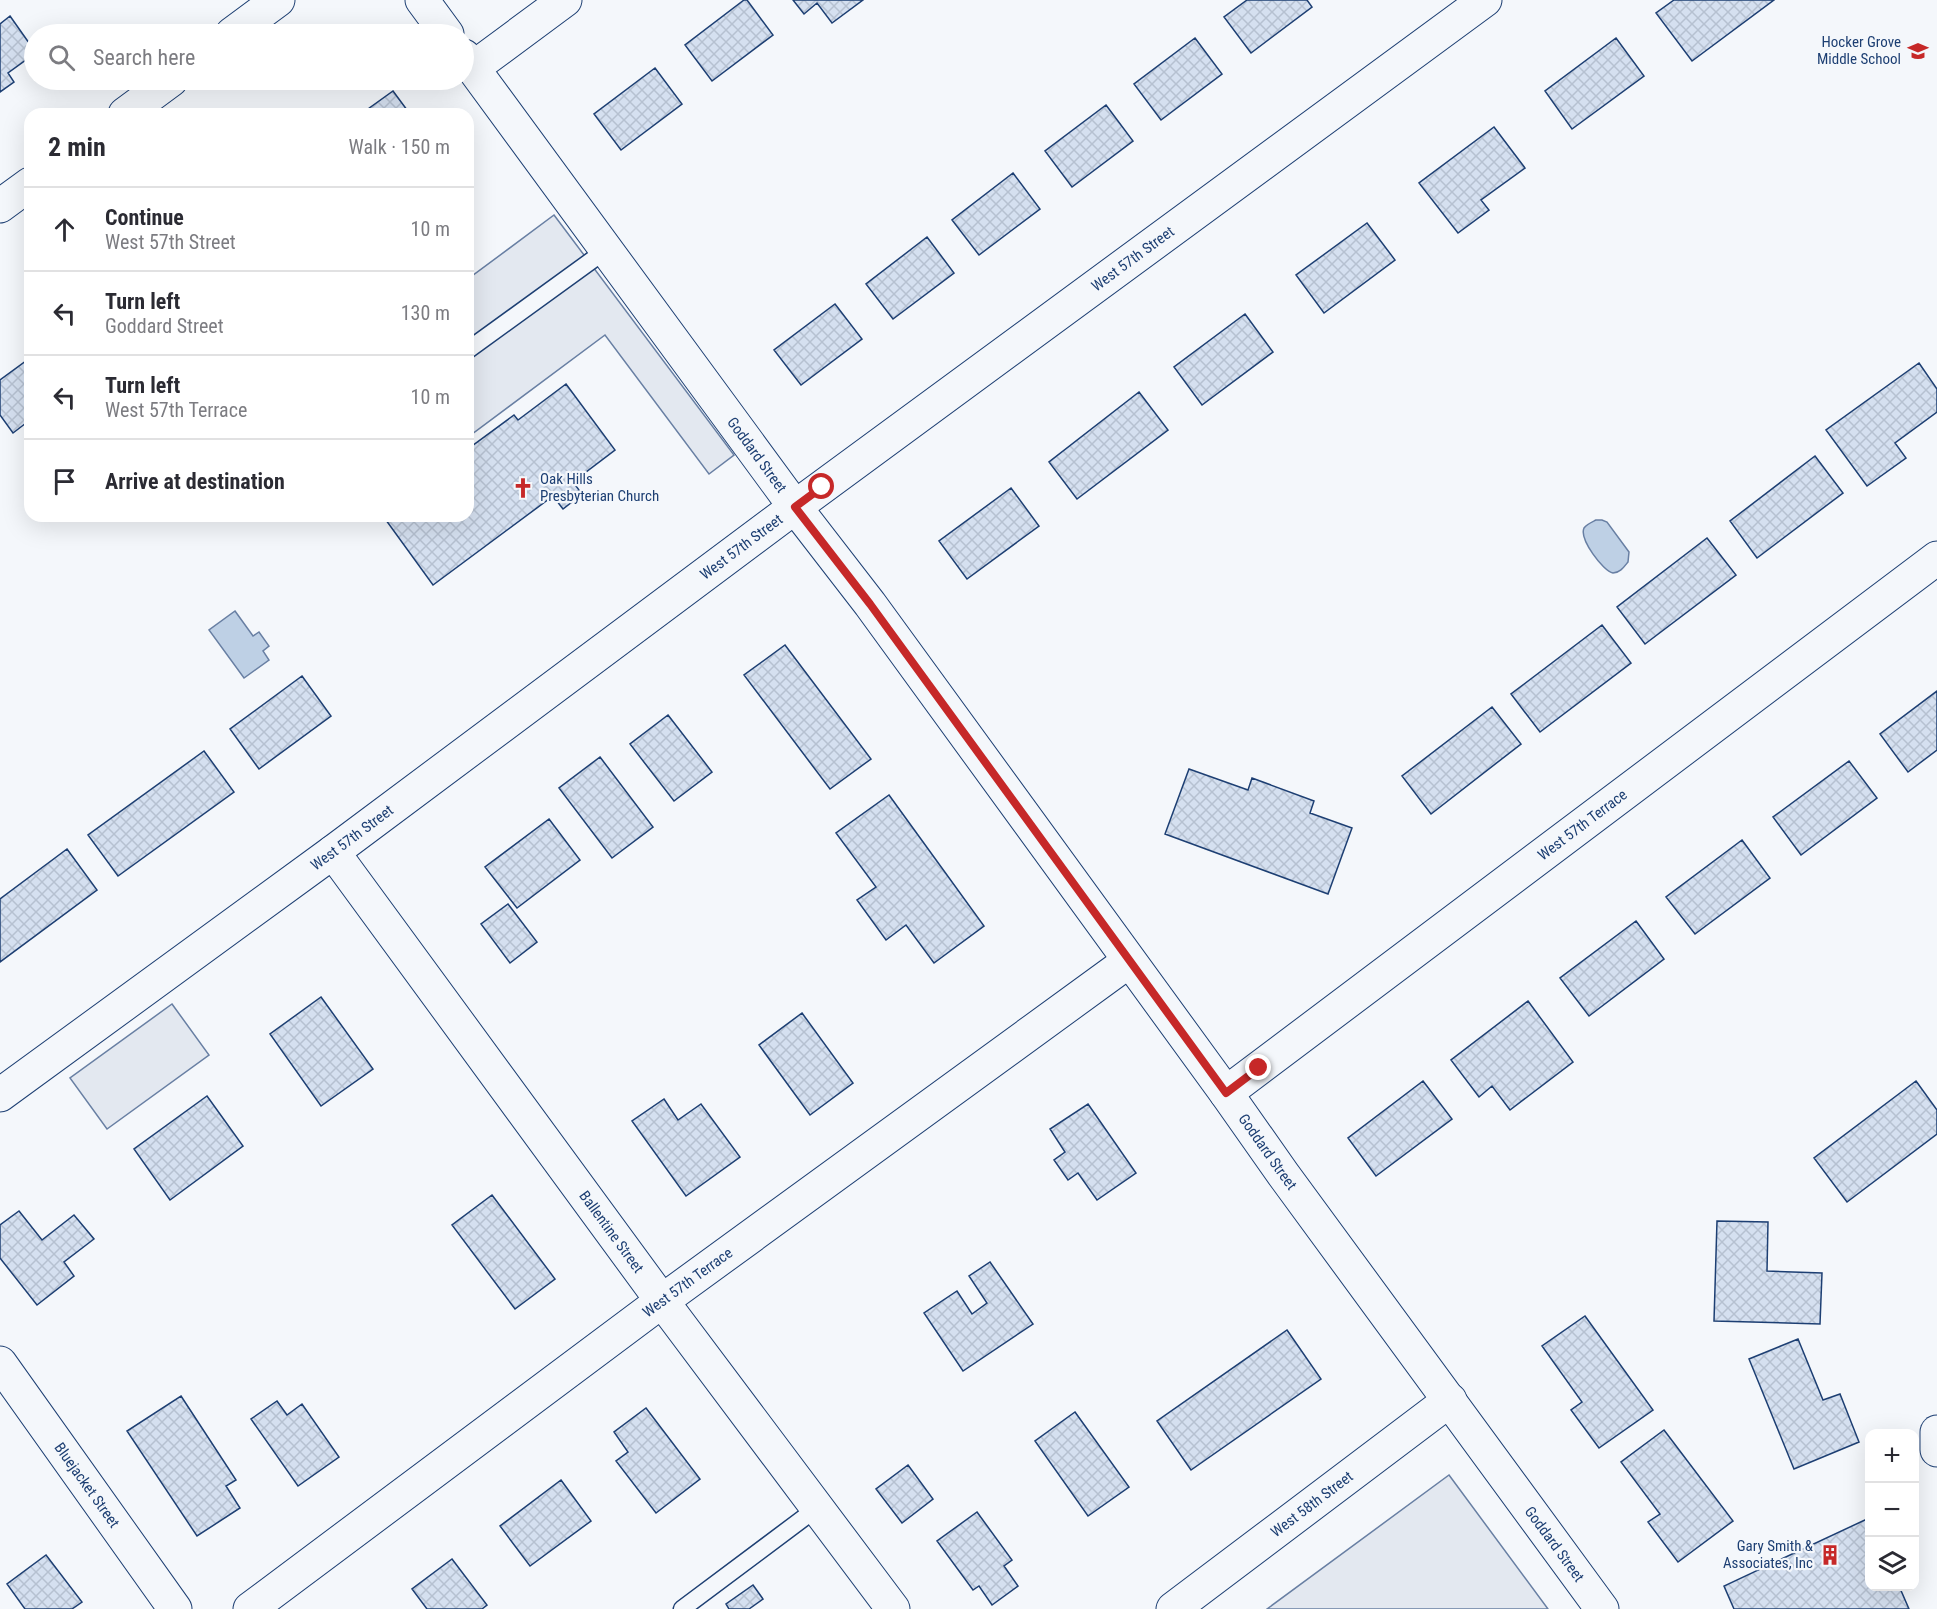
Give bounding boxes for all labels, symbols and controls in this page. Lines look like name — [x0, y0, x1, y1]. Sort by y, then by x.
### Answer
search box — [24, 24, 474, 90]
place label: Hocker Grove Middle School — [1817, 33, 1901, 68]
school or university icon: Hocker Grove Middle School — [1906, 39, 1930, 63]
icon: search — [45, 41, 78, 74]
text: Search here — [93, 45, 195, 70]
text: 2 min — [48, 132, 106, 162]
text: Walk · 150 m — [349, 135, 450, 159]
text: Continue — [105, 205, 184, 230]
icon: ahead — [48, 213, 81, 246]
text: 10 m — [411, 217, 450, 241]
street label: West 57th Street — [1088, 222, 1178, 295]
text: West 57th Street — [105, 230, 236, 254]
text: Turn left — [105, 289, 180, 314]
icon: left — [48, 297, 81, 330]
text: 130 m — [401, 301, 450, 325]
text: Goddard Street — [105, 314, 224, 338]
text: Turn left — [105, 373, 180, 398]
icon: left — [48, 381, 81, 414]
text: 10 m — [411, 385, 450, 409]
text: West 57th Terrace — [105, 398, 247, 422]
street label: Goddard Street — [723, 414, 790, 496]
icon: arrive — [48, 465, 81, 498]
text: Arrive at destination — [105, 469, 285, 494]
place label: Oak Hills Presbyterian Church — [540, 470, 659, 505]
route start — [808, 473, 834, 499]
church icon: Oak Hills Presbyterian Church — [511, 476, 535, 500]
street label: West 57th Street — [697, 510, 786, 584]
street label: West 57th Terrace — [1534, 786, 1630, 864]
street label: West 57th Street — [307, 801, 397, 874]
route end — [1245, 1054, 1271, 1080]
street label: Goddard Street — [1235, 1110, 1301, 1193]
street label: Ballentine Street — [575, 1187, 647, 1277]
street label: West 57th Terrace — [639, 1244, 736, 1321]
map controls — [1865, 1429, 1919, 1591]
button: + — [1865, 1429, 1919, 1483]
street label: Bluejacket Street — [51, 1439, 123, 1531]
street label: West 58th Street — [1267, 1467, 1356, 1541]
button: − — [1865, 1483, 1919, 1537]
street label: Goddard Street — [1521, 1503, 1588, 1585]
place label: Gary Smith & Associates, Inc — [1723, 1537, 1814, 1572]
button: layers — [1865, 1537, 1919, 1591]
building icon: Gary Smith & Associates, Inc — [1818, 1543, 1842, 1567]

